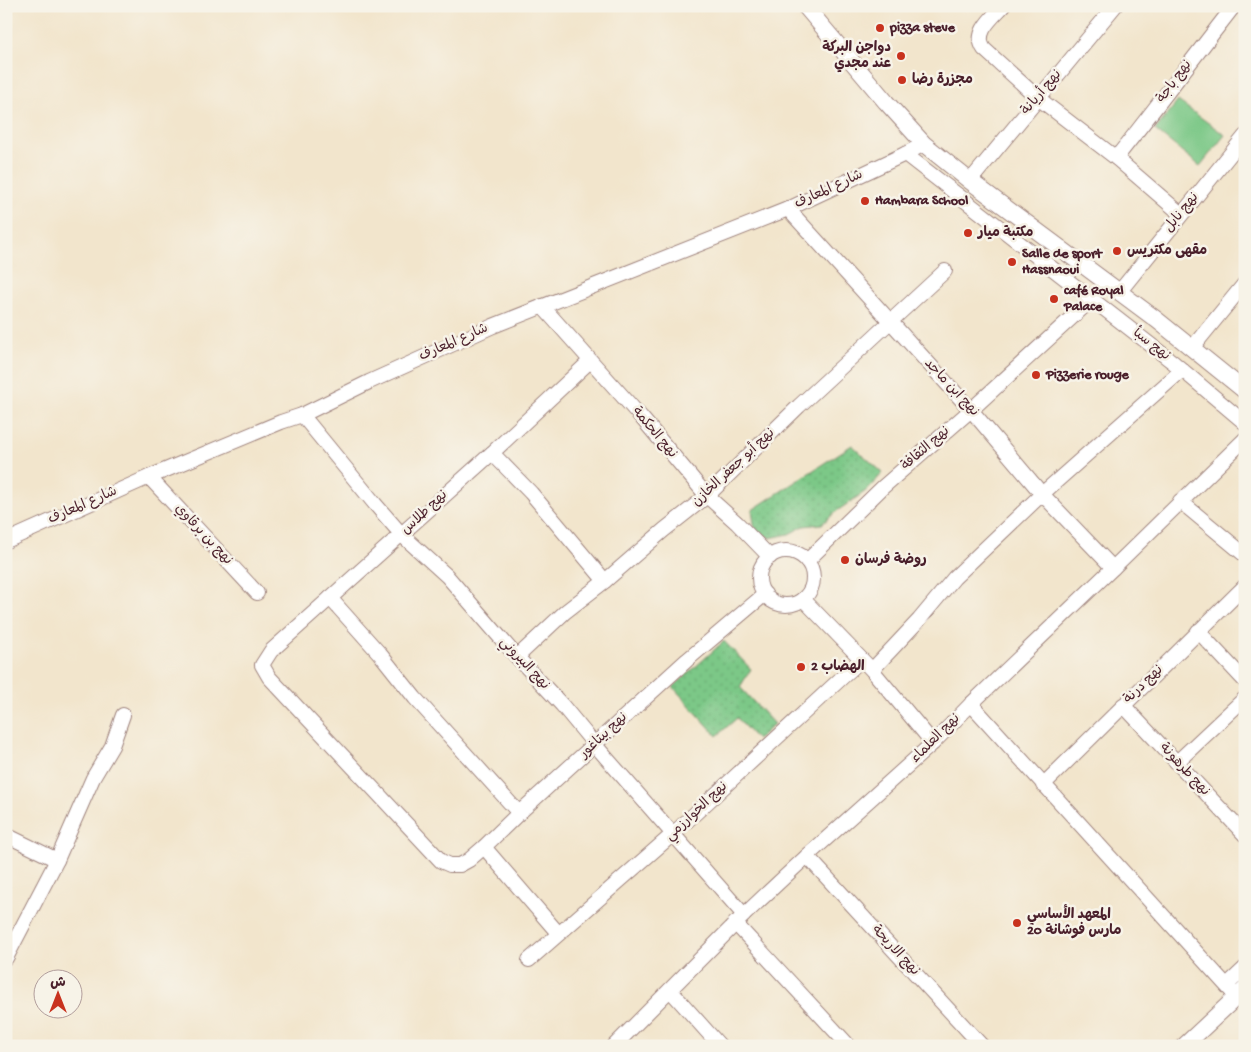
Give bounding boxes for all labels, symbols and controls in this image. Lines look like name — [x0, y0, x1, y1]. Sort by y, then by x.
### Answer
place label: pizza steve — [889, 20, 956, 37]
marker: pizza steve — [874, 22, 886, 34]
place label: دواجن البركة عند مجدي — [822, 39, 892, 73]
marker: دواجن البركة عند مجدي — [895, 50, 907, 62]
street label: نهج باجة — [1154, 57, 1196, 107]
street label: نهج أريانة — [1017, 66, 1066, 119]
place label: مجزرة رضا — [912, 72, 973, 89]
marker: مجزرة رضا — [896, 74, 908, 86]
street label: شارع المعارف — [792, 167, 866, 213]
street label: نهج نابل — [1161, 190, 1203, 236]
place label: Hambara School — [875, 193, 968, 210]
marker: Hambara School — [859, 195, 871, 207]
place label: مكتبة ميار — [976, 225, 1033, 242]
marker: مكتبة ميار — [962, 227, 974, 239]
place label: مقهى مكتريس — [1127, 243, 1207, 260]
marker: مقهى مكتريس — [1111, 245, 1123, 257]
place label: Salle de sport Hassnaoui — [1022, 246, 1103, 279]
marker: Salle de sport Hassnaoui — [1006, 256, 1018, 268]
place label: café Royal Palace — [1063, 283, 1124, 316]
marker: café Royal Palace — [1048, 293, 1060, 305]
street label: شارع المعارف — [417, 320, 491, 366]
street label: نهج سبأ — [1129, 323, 1174, 365]
street label: نهج ابن ماجد — [920, 355, 982, 421]
place label: Pizzerie rouge — [1045, 367, 1130, 384]
marker: Pizzerie rouge — [1030, 369, 1042, 381]
street label: نهج الحكمة — [628, 404, 680, 462]
street label: نهج الثقافة — [898, 423, 954, 475]
street label: نهج أبو جعفر الخازن — [688, 424, 779, 511]
street label: شارع المعارف — [46, 483, 120, 529]
street label: نهج طلاس — [398, 487, 452, 539]
street label: نهج بن برقاوي — [170, 501, 236, 569]
place label: روضة فرسان — [855, 550, 927, 569]
marker: روضة فرسان — [839, 554, 851, 566]
street label: نهج البيروني — [494, 634, 553, 695]
place label: الهضاب 2 — [811, 659, 865, 676]
marker: الهضاب 2 — [795, 661, 807, 673]
street label: نهج درنة — [1121, 662, 1167, 708]
street label: نهج بيتاغور — [576, 709, 632, 763]
street label: نهج العلماء — [908, 711, 964, 767]
street label: نهج طرهونة — [1155, 740, 1213, 800]
street label: نهج الخوارزمي — [662, 779, 733, 847]
place label: المعهد الأساسي 20 مارس فوشانة — [1027, 903, 1122, 940]
marker: المعهد الأساسي 20 مارس فوشانة — [1011, 917, 1023, 929]
street label: نهج الاريحة — [867, 922, 923, 980]
north arrow — [32, 970, 82, 1020]
text: ش — [50, 975, 66, 992]

